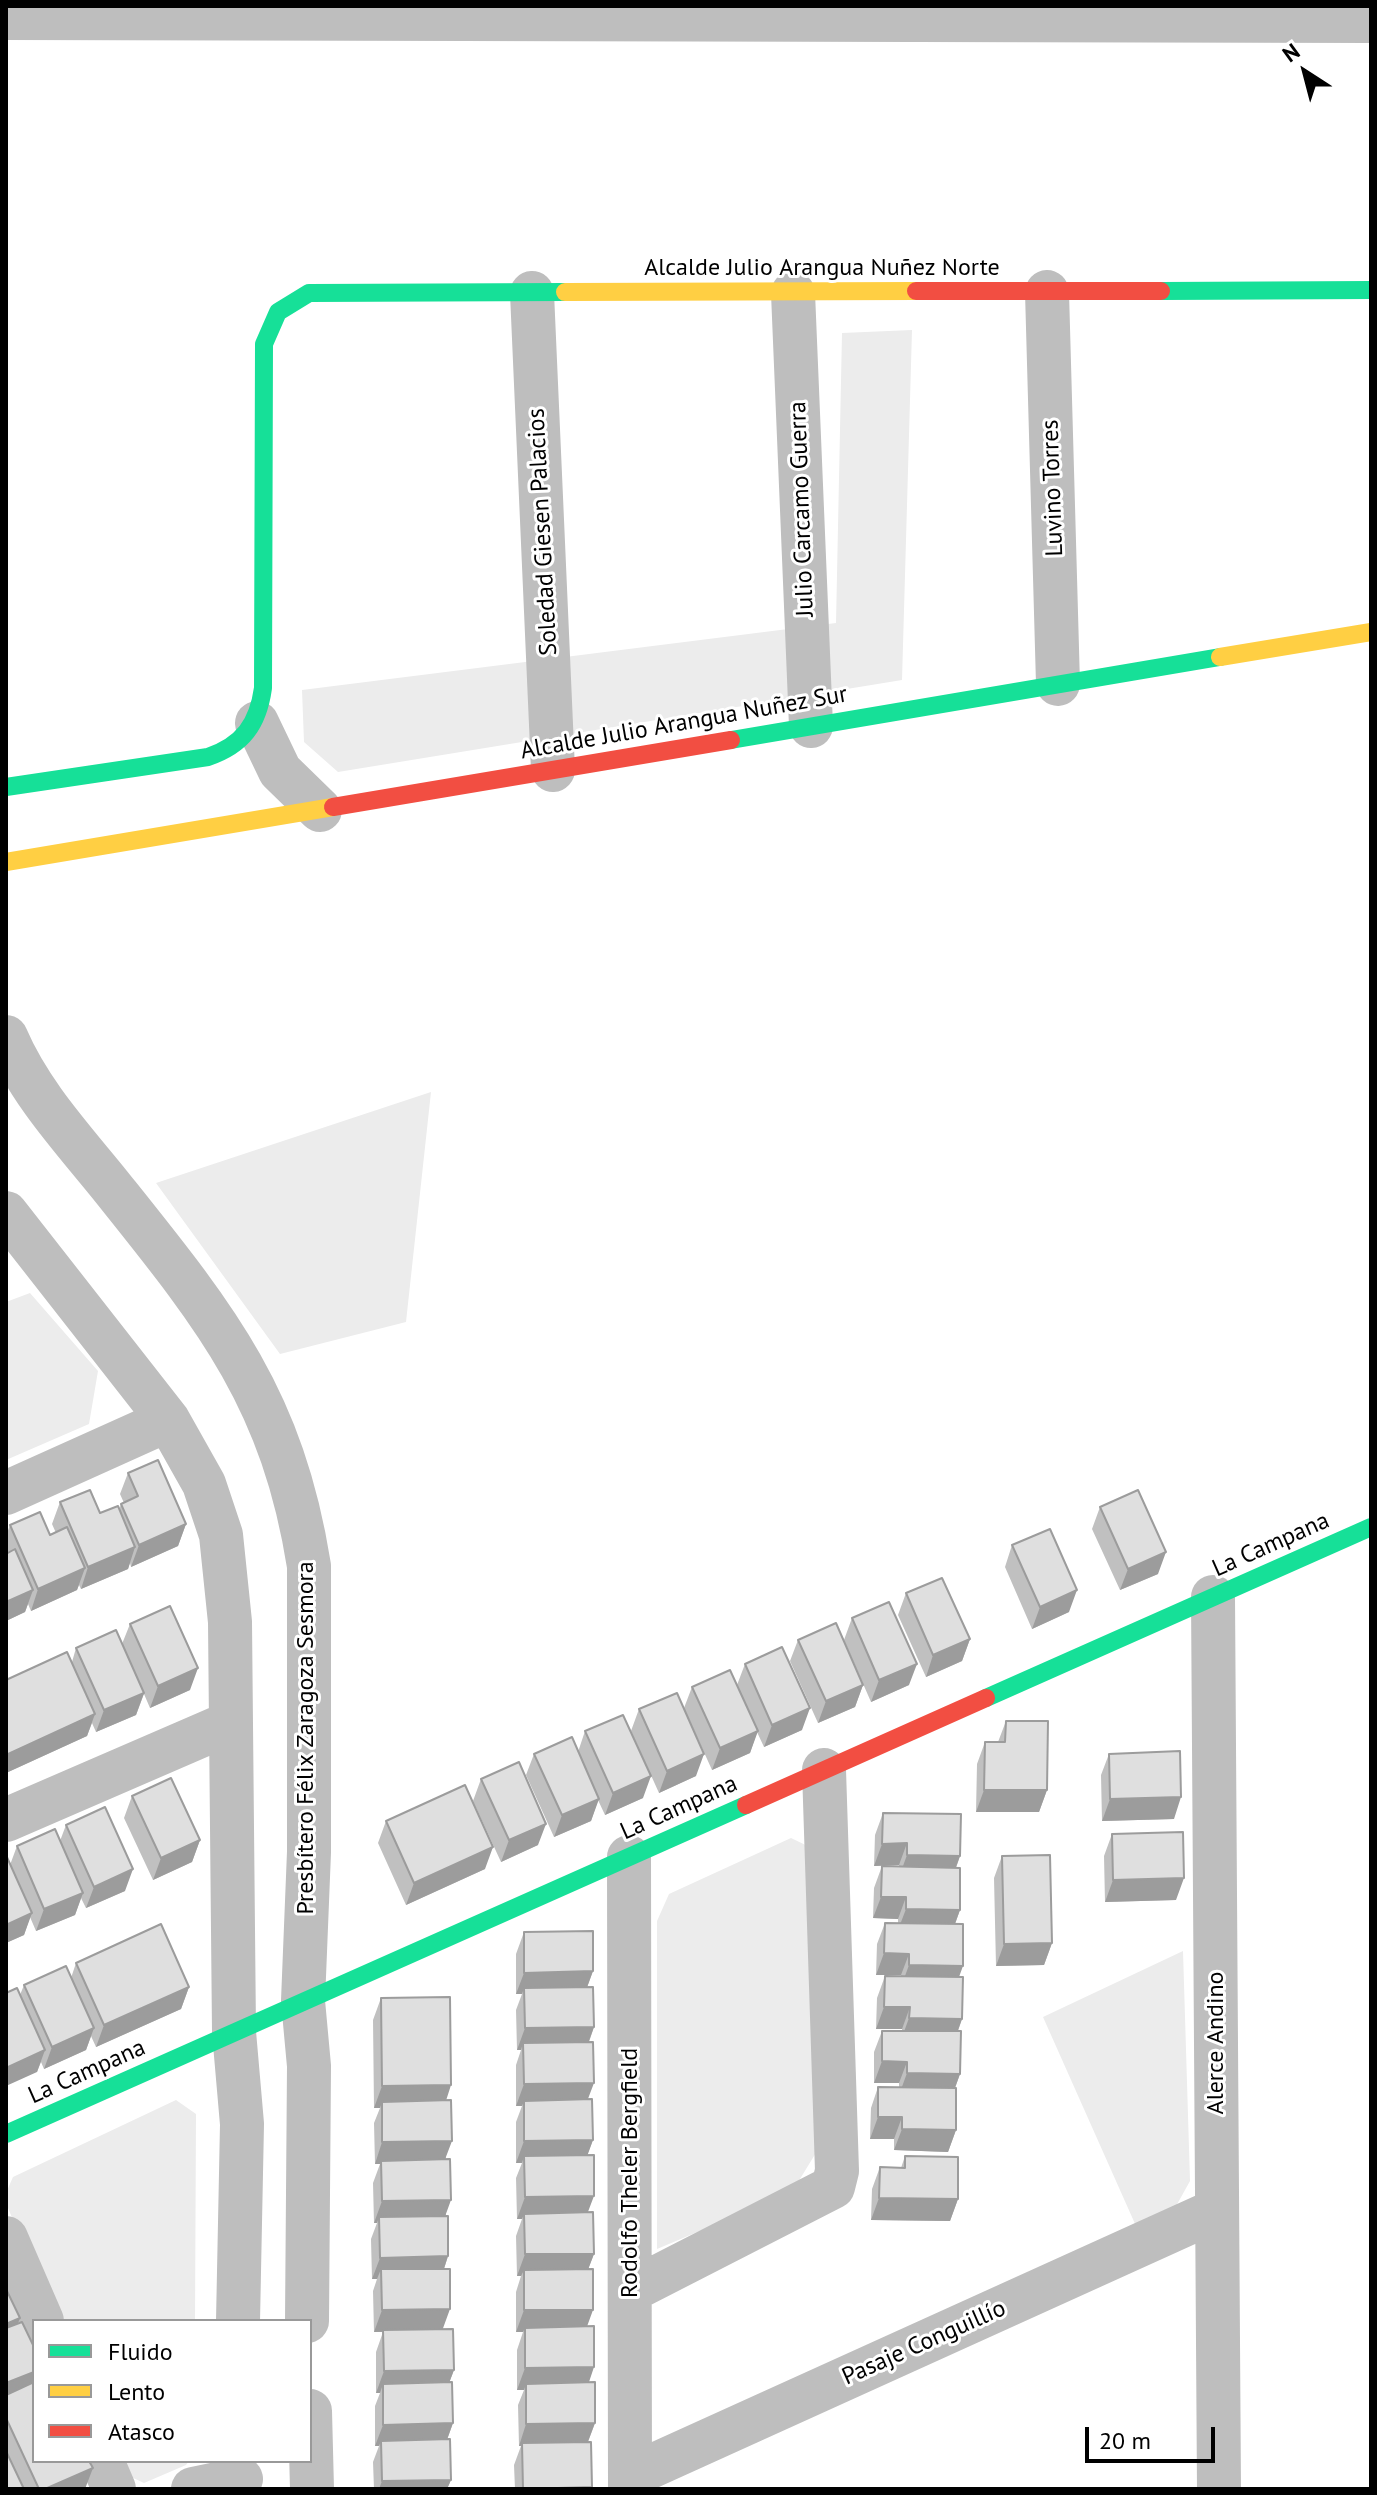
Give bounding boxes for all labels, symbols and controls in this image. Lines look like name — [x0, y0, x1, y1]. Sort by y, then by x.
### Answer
north arrow — [1265, 32, 1345, 112]
text: N — [1277, 37, 1305, 68]
street label: Alcalde Julio Arangua Nuñez Norte — [644, 254, 1000, 282]
street label: Julio Carcamo Guerra — [784, 401, 820, 617]
street label: Soledad Giesen Palacios — [522, 408, 564, 656]
street label: Luvino Torres — [1036, 419, 1070, 557]
street label: Alcalde Julio Arangua Nuñez Sur — [518, 680, 850, 766]
street label: La Campana — [1208, 1506, 1334, 1584]
street label: Presbítero Félix Zaragoza Sesmora — [292, 1561, 320, 1915]
street label: La Campana — [616, 1769, 742, 1847]
street label: Alerce Andino — [1202, 1972, 1230, 2114]
street label: La Campana — [24, 2033, 150, 2111]
street label: Rodolfo Theler Bergfield — [616, 2048, 644, 2298]
street label: Pasaje Conguillío — [838, 2294, 1010, 2392]
legend — [32, 2319, 312, 2463]
text: Fluido — [108, 2336, 173, 2367]
text: Lento — [108, 2376, 165, 2407]
scale bar — [1089, 2411, 1219, 2461]
text: Atasco — [108, 2416, 175, 2447]
text: 20 m — [1099, 2425, 1151, 2456]

